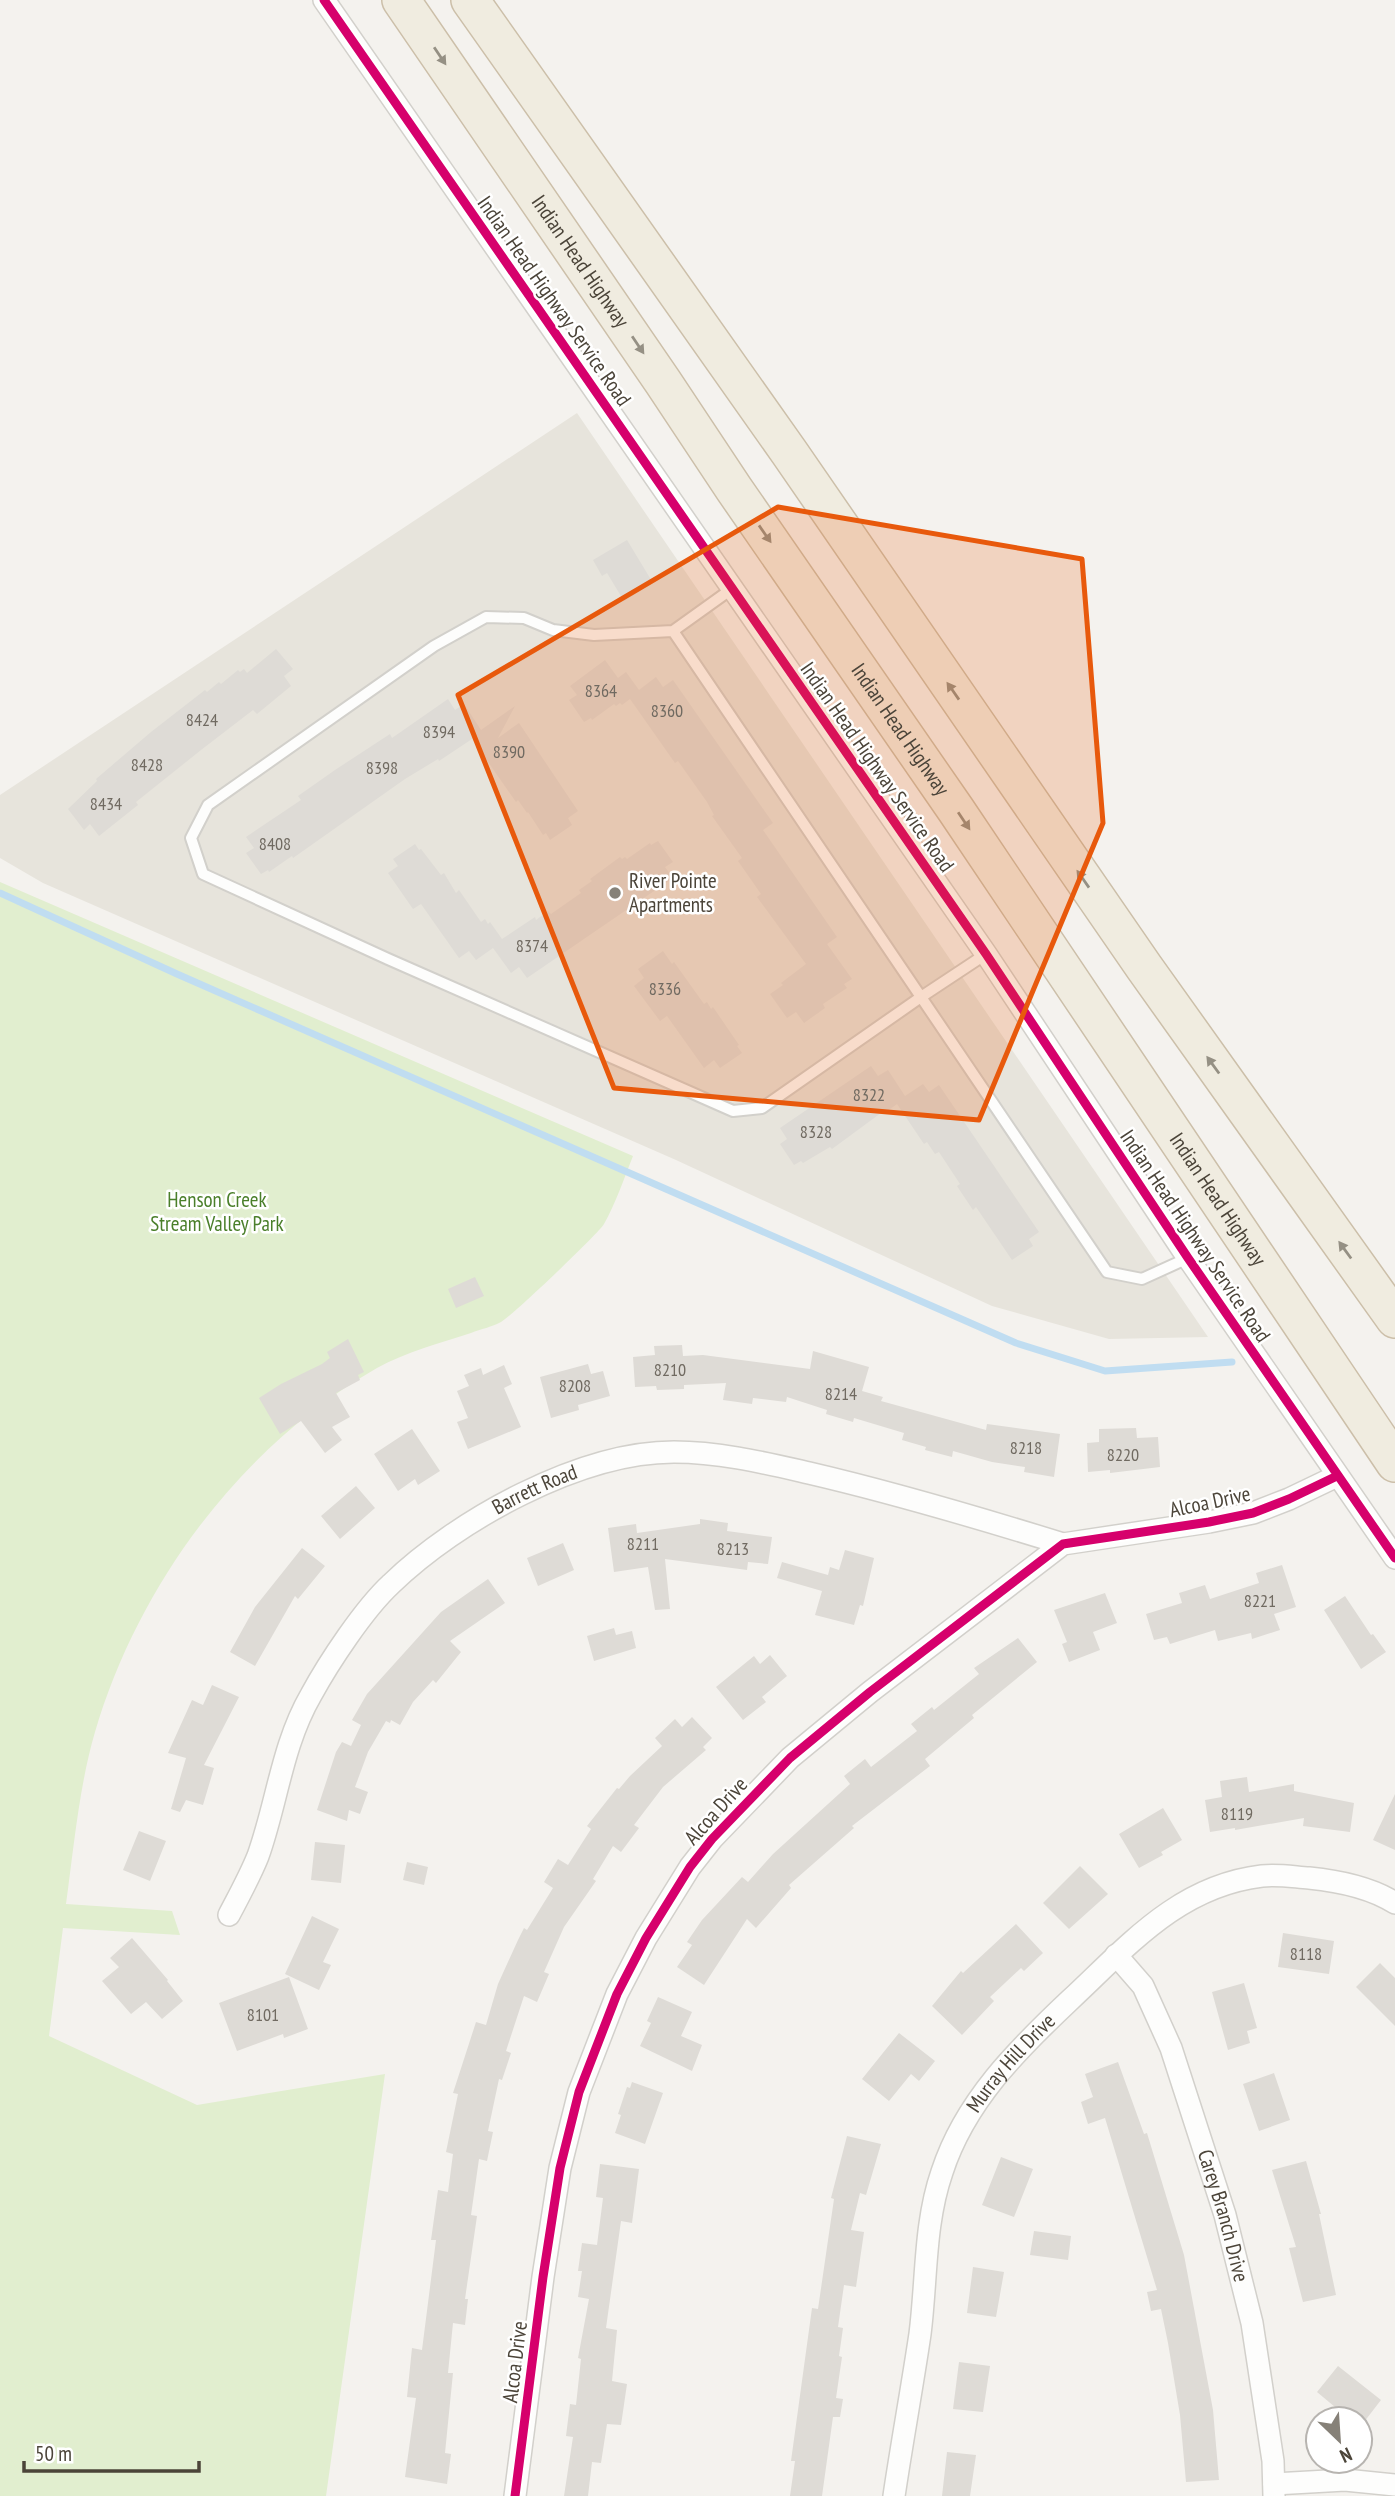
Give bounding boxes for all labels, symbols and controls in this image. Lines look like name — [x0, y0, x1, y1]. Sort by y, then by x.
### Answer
one-way arrow — [433, 47, 447, 65]
street label: Indian Head Highway Service Road — [471, 190, 637, 411]
street label: Indian Head Highway — [526, 190, 636, 333]
one-way arrow — [631, 336, 645, 354]
one-way arrow — [758, 524, 771, 543]
street label: Indian Head Highway Service Road — [794, 656, 960, 877]
street label: Indian Head Highway — [846, 658, 956, 801]
house number: 8364 — [585, 679, 617, 702]
one-way arrow — [947, 681, 960, 701]
house number: 8360 — [651, 699, 683, 722]
house number: 8424 — [186, 708, 218, 731]
house number: 8394 — [423, 720, 455, 743]
house number: 8390 — [493, 740, 525, 763]
house number: 8428 — [131, 753, 163, 776]
house number: 8398 — [366, 756, 398, 779]
house number: 8434 — [90, 792, 122, 815]
one-way arrow — [957, 812, 971, 830]
house number: 8408 — [259, 832, 291, 855]
place label: River Pointe Apartments — [629, 867, 717, 918]
one-way arrow — [1077, 869, 1090, 888]
marker: River Pointe Apartments — [607, 885, 623, 901]
house number: 8374 — [516, 934, 548, 957]
house number: 8336 — [649, 977, 681, 1000]
one-way arrow — [1206, 1056, 1220, 1074]
house number: 8322 — [853, 1083, 885, 1106]
house number: 8328 — [800, 1120, 832, 1143]
street label: Indian Head Highway Service Road — [1114, 1124, 1277, 1347]
street label: Indian Head Highway — [1164, 1127, 1273, 1271]
park label: Henson Creek Stream Valley Park — [150, 1186, 284, 1237]
one-way arrow — [1339, 1241, 1353, 1259]
house number: 8210 — [654, 1358, 686, 1381]
house number: 8208 — [559, 1374, 591, 1397]
house number: 8214 — [825, 1382, 857, 1405]
house number: 8218 — [1010, 1436, 1042, 1459]
house number: 8220 — [1107, 1443, 1139, 1466]
street label: Barrett Road — [487, 1458, 581, 1520]
street label: Alcoa Drive — [1167, 1480, 1253, 1523]
house number: 8211 — [627, 1532, 659, 1555]
house number: 8213 — [717, 1537, 749, 1560]
house number: 8221 — [1244, 1589, 1276, 1612]
street label: Alcoa Drive — [678, 1771, 753, 1850]
house number: 8119 — [1221, 1802, 1253, 1825]
house number: 8118 — [1290, 1942, 1322, 1965]
house number: 8101 — [247, 2003, 279, 2026]
street label: Murray Hill Drive — [960, 2007, 1061, 2117]
street label: Carey Branch Drive — [1192, 2146, 1255, 2285]
street label: Alcoa Drive — [496, 2320, 533, 2404]
north arrow — [1304, 2405, 1374, 2475]
scale bar — [24, 2430, 200, 2474]
text: 50 m — [35, 2440, 72, 2467]
text: N — [1336, 2442, 1356, 2468]

